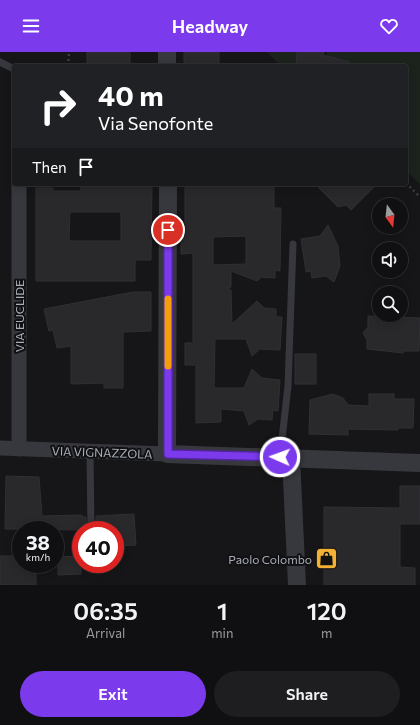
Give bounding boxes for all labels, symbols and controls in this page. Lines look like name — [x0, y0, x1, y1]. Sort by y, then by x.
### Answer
icon: menu — [20, 15, 42, 37]
text: Headway — [172, 15, 248, 37]
icon: heart — [378, 15, 400, 37]
text: 40 m — [98, 78, 164, 112]
icon: right — [32, 80, 84, 132]
text: Via Senofonte — [98, 112, 213, 134]
icon: arrive — [75, 156, 97, 178]
text: Then — [32, 158, 67, 176]
north arrow — [372, 198, 408, 234]
map controls — [372, 198, 408, 322]
pin — [151, 213, 185, 247]
icon: arrive — [157, 219, 179, 241]
button: sound — [372, 242, 408, 278]
street label: VIA EUCLIDE — [12, 280, 26, 352]
button: search — [372, 286, 408, 322]
position arrow — [259, 436, 301, 478]
street label: VIA VIGNAZZOLA — [51, 443, 153, 461]
speed limit sign: 40 — [72, 521, 124, 573]
text: 38 — [26, 530, 50, 554]
shop icon: Paolo Colombo — [314, 546, 340, 572]
text: km/h — [26, 551, 50, 563]
place label: Paolo Colombo — [228, 552, 312, 566]
text: 06:35 — [73, 596, 138, 625]
text: 1 — [217, 596, 228, 625]
text: 120 — [307, 596, 347, 625]
text: Arrival — [86, 625, 125, 641]
text: min — [211, 625, 233, 641]
text: m — [321, 625, 332, 641]
button: Exit — [20, 671, 206, 717]
button: Share — [214, 671, 400, 717]

